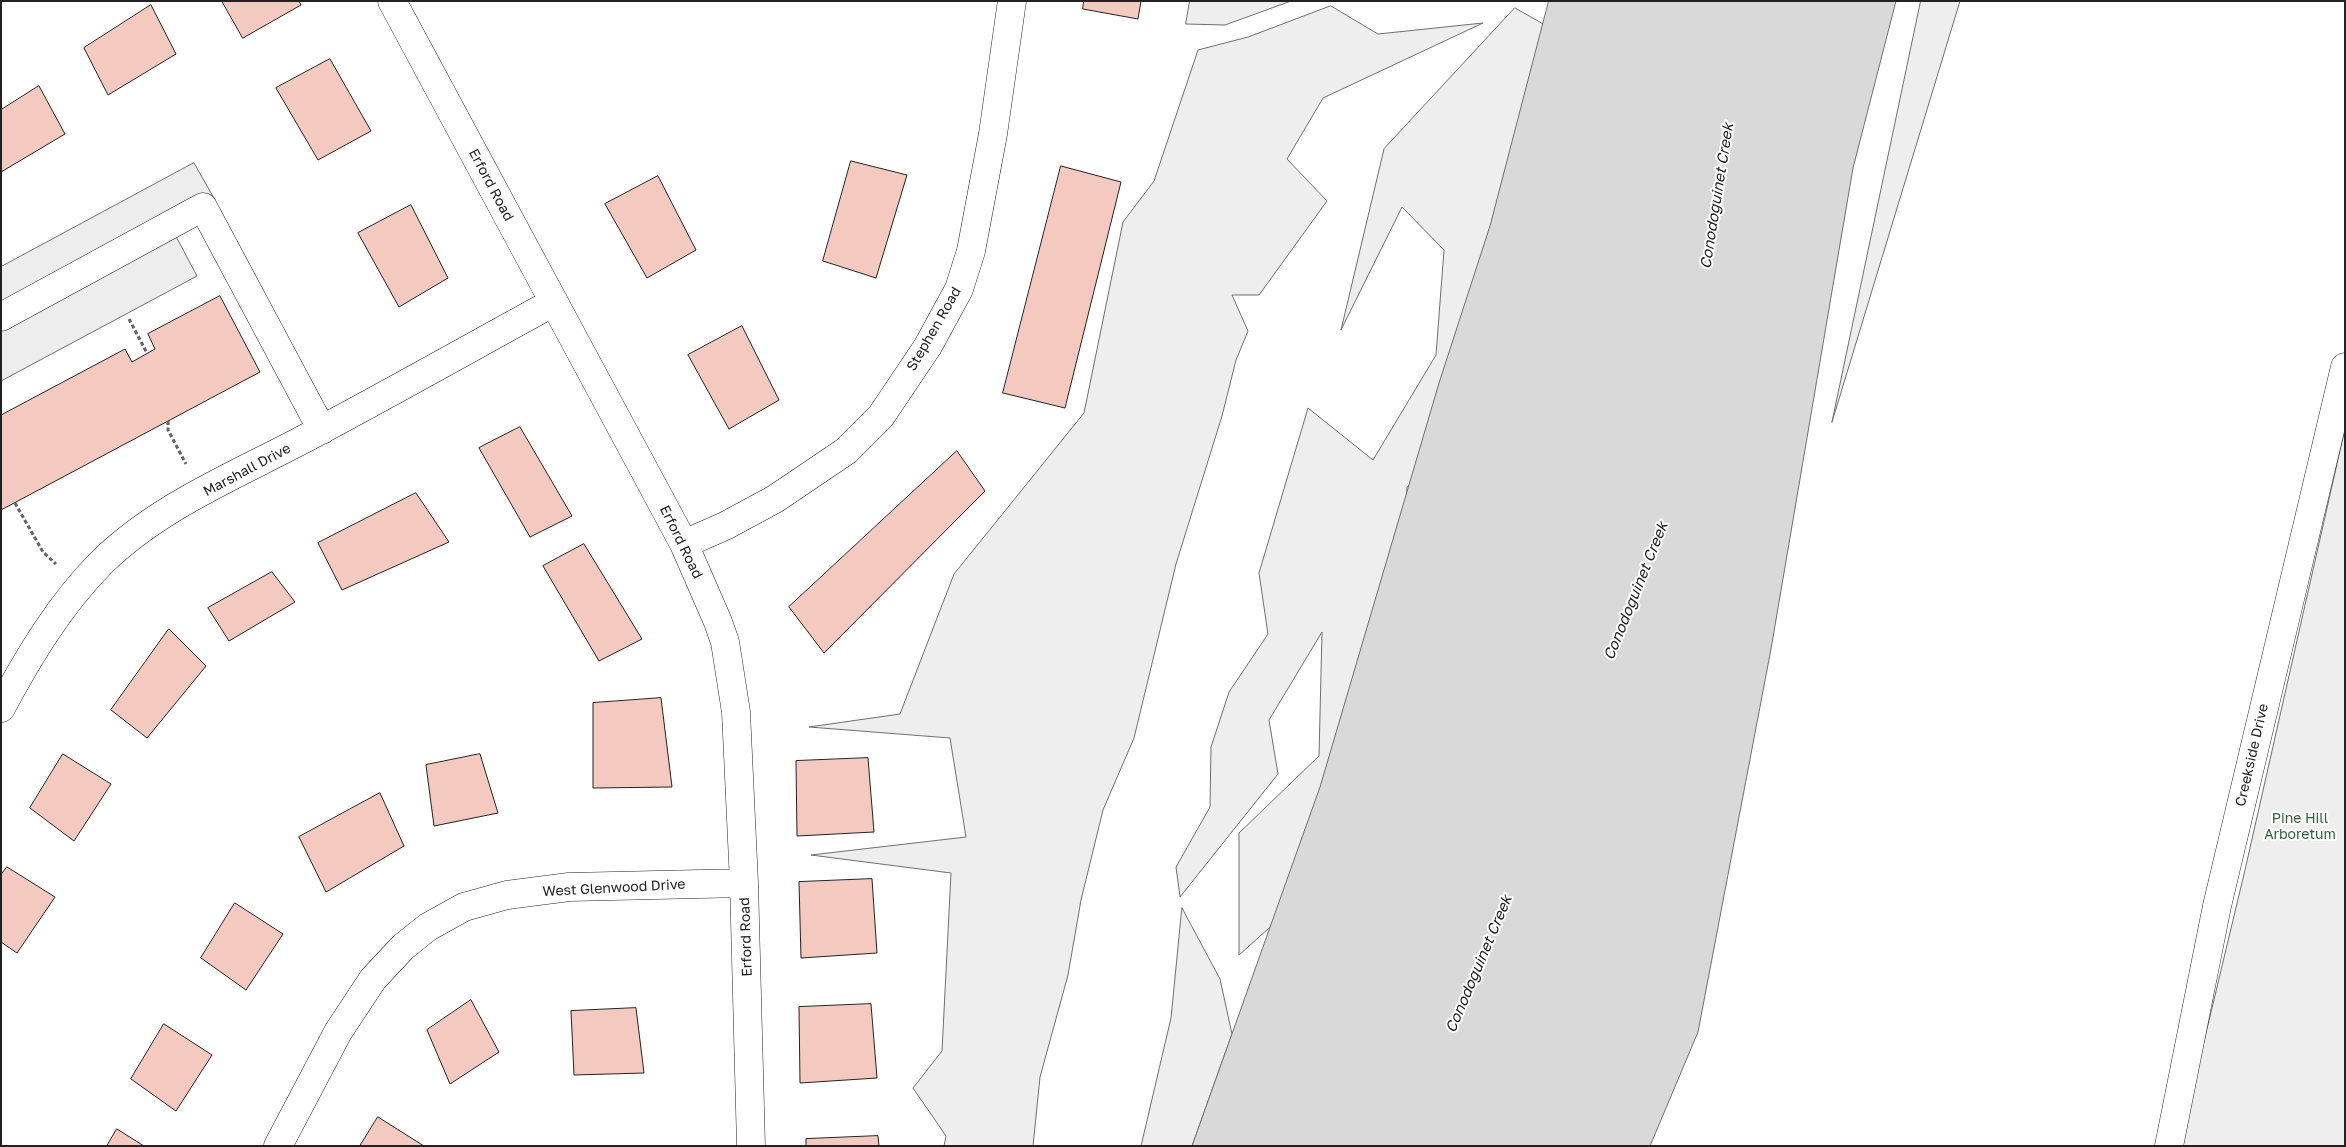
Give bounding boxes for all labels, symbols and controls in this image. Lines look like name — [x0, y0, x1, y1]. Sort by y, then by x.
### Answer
water label: Conodoguinet Creek — [1697, 122, 1737, 270]
street label: Erford Road — [465, 146, 517, 224]
street label: Stephen Road — [903, 284, 965, 374]
street label: Marshall Drive — [200, 440, 294, 500]
street label: Erford Road — [656, 503, 706, 581]
water label: Conodoguinet Creek — [1600, 519, 1672, 663]
street label: Creekside Drive — [2232, 702, 2272, 808]
park label: Pine Hill Arboretum — [2264, 811, 2336, 844]
street label: West Glenwood Drive — [542, 876, 686, 900]
water label: Conodoguinet Creek — [1442, 893, 1516, 1035]
street label: Erford Road — [736, 897, 756, 977]

